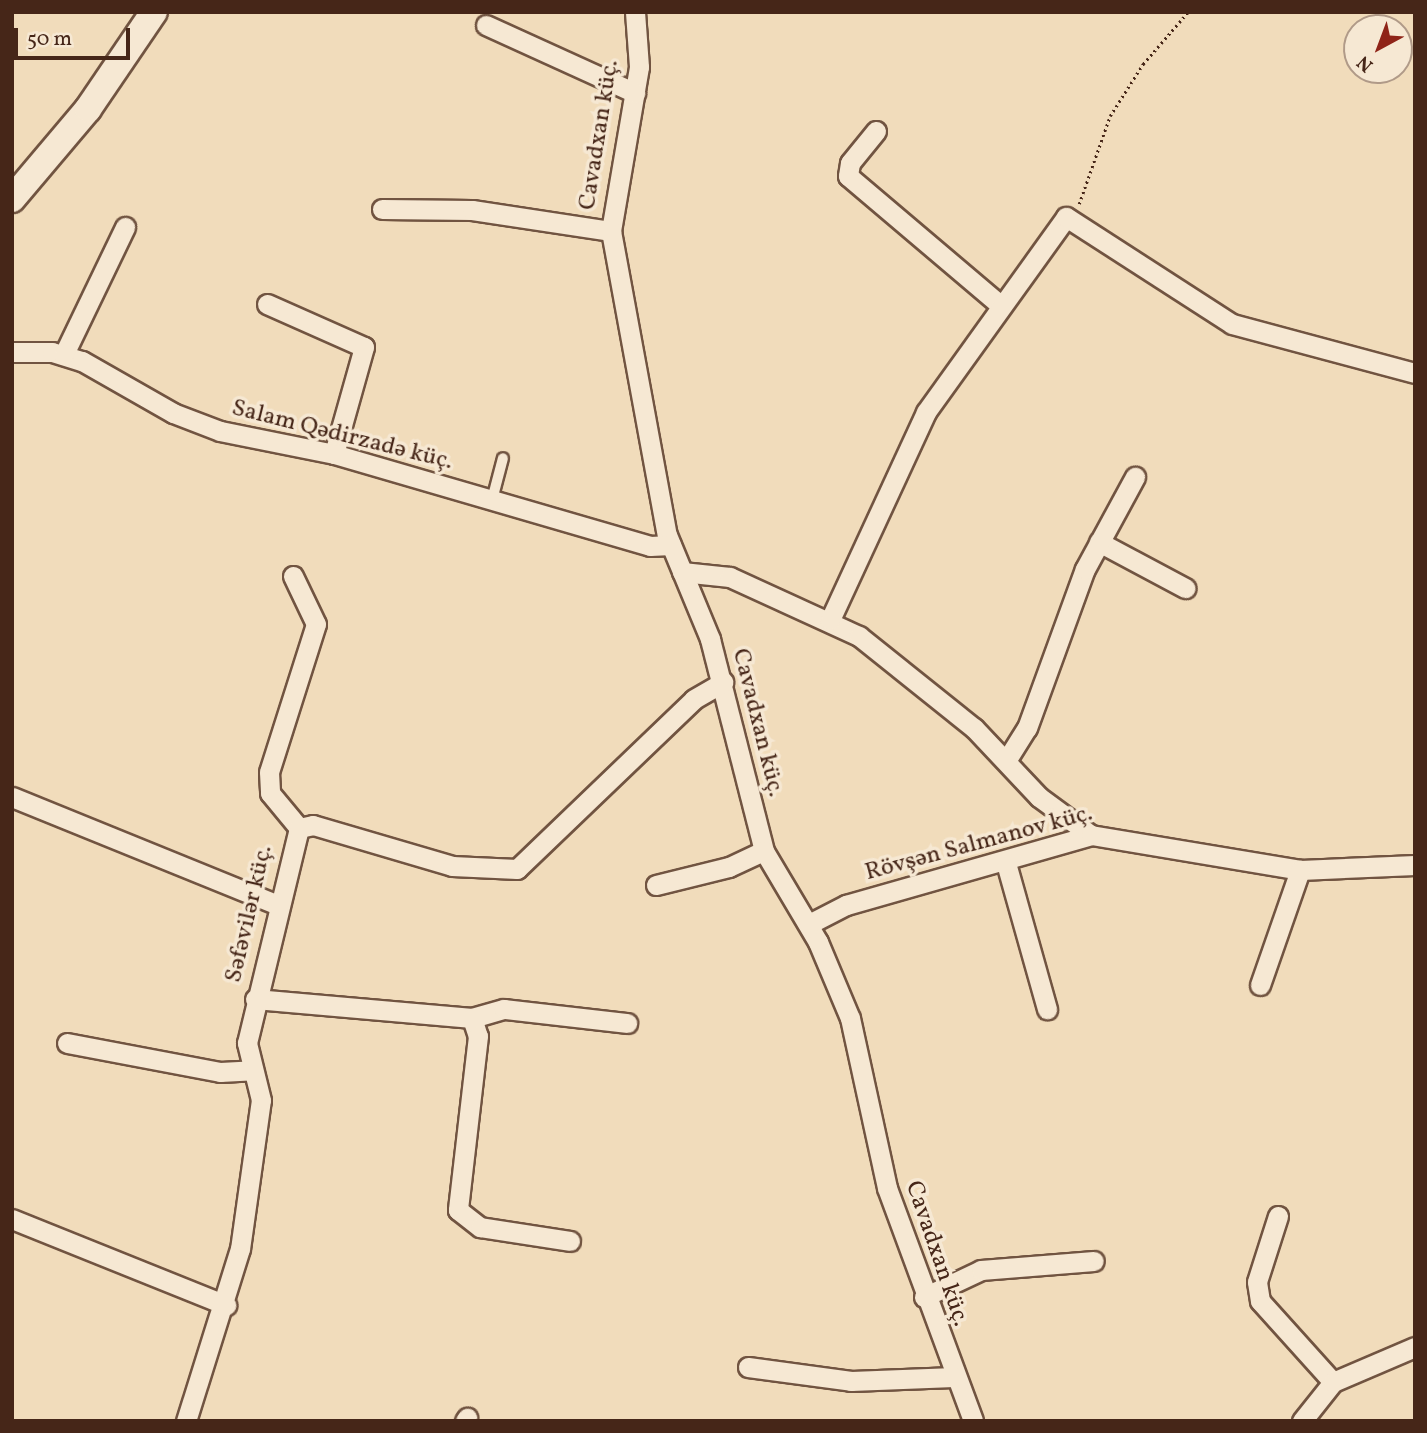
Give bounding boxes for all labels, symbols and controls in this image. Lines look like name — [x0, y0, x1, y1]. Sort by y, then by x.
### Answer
scale bar — [18, 14, 133, 58]
north arrow — [1343, 14, 1413, 84]
text: 50 m — [27, 25, 72, 54]
text: N — [1352, 49, 1379, 78]
street label: Cavadxan küç. — [574, 58, 626, 212]
street label: Salam Qədirzadə küç. — [228, 395, 456, 477]
street label: Cavadxan küç. — [725, 646, 789, 800]
street label: Rövşən Salmanov küç. — [862, 800, 1096, 888]
street label: Səfəvilər küç. — [220, 842, 280, 986]
street label: Cavadxan küç. — [898, 1178, 974, 1330]

